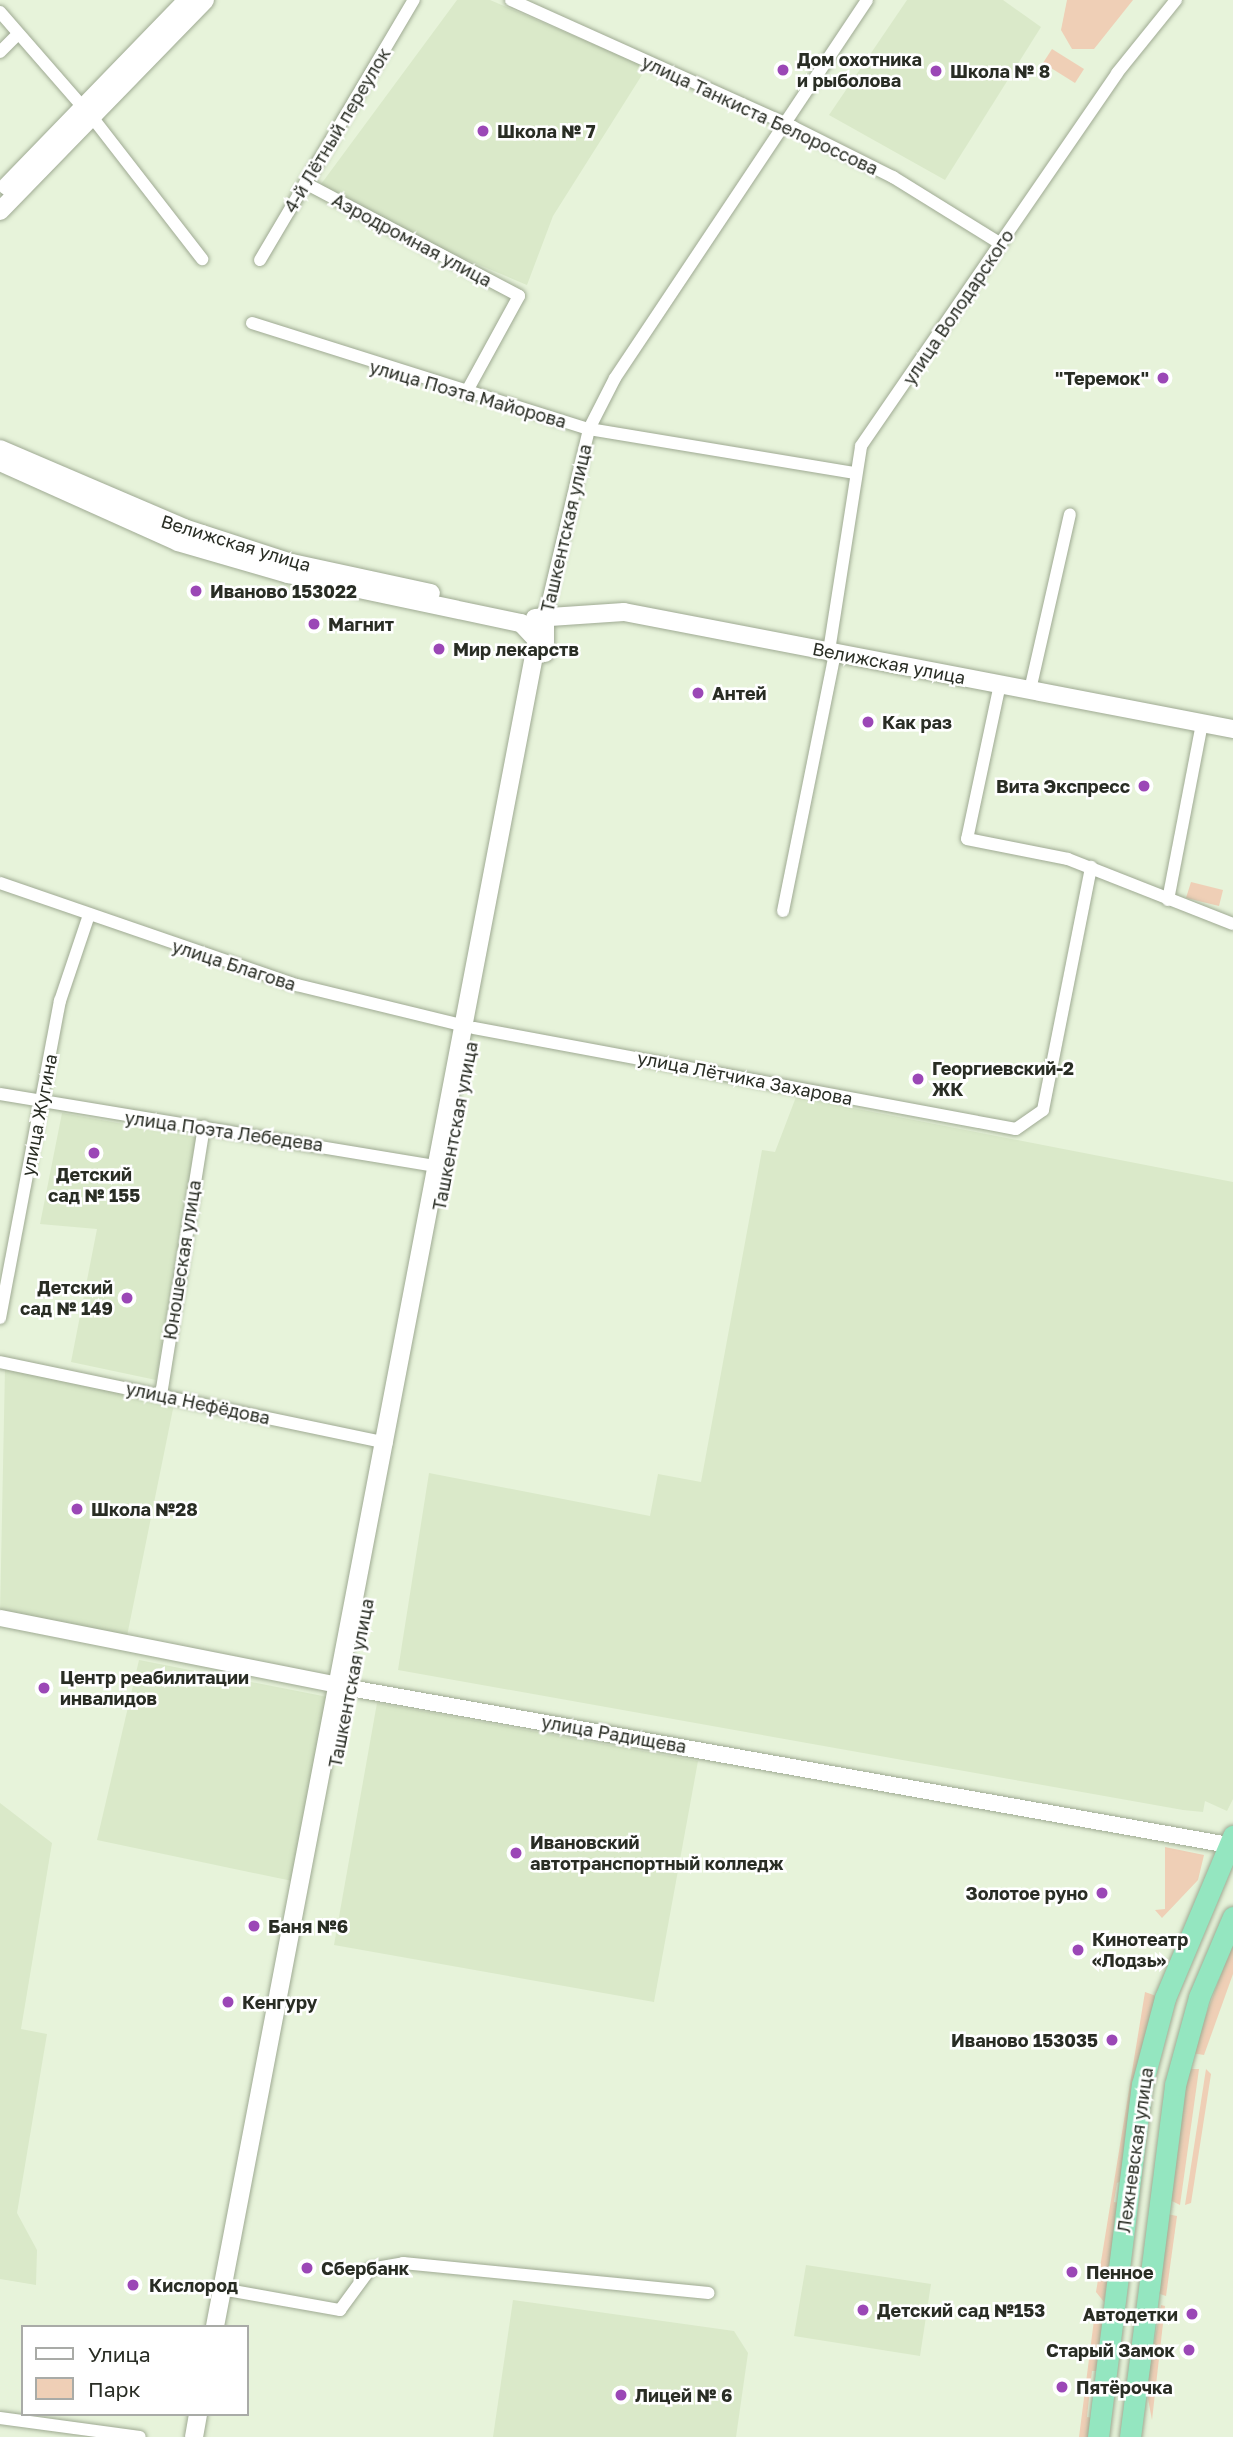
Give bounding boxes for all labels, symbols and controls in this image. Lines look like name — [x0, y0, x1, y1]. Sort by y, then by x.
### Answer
street label: 4-й Лётный переулок — [279, 44, 395, 216]
place label: Дом охотника и рыболова — [797, 49, 922, 92]
street label: улица Танкиста Белороссова — [638, 51, 882, 179]
place label: Школа № 8 — [950, 60, 1050, 82]
marker: Дом охотника и рыболова — [775, 62, 791, 78]
marker: Школа № 8 — [928, 63, 944, 79]
place label: Школа № 7 — [497, 120, 596, 142]
marker: Школа № 7 — [475, 123, 491, 139]
street label: Аэродромная улица — [328, 189, 496, 291]
street label: улица Володарского — [898, 225, 1018, 389]
street label: улица Поэта Майорова — [367, 356, 569, 432]
place label: "Теремок" — [1055, 367, 1149, 389]
marker: "Теремок" — [1155, 370, 1171, 386]
street label: Ташкентская улица — [536, 442, 596, 614]
street label: Велижская улица — [158, 510, 314, 576]
place label: Иваново 153022 — [210, 580, 357, 602]
marker: Иваново 153022 — [188, 583, 204, 599]
place label: Магнит — [328, 613, 394, 635]
marker: Магнит — [306, 616, 322, 632]
place label: Мир лекарств — [453, 638, 579, 660]
street label: Велижская улица — [811, 638, 967, 688]
marker: Мир лекарств — [431, 641, 447, 657]
place label: Антей — [712, 682, 767, 704]
marker: Антей — [690, 685, 706, 701]
place label: Как раз — [882, 711, 952, 733]
marker: Как раз — [860, 714, 876, 730]
place label: Вита Экспресс — [996, 775, 1130, 797]
marker: Вита Экспресс — [1136, 778, 1152, 794]
street label: улица Благова — [169, 935, 299, 995]
street label: Ташкентская улица — [428, 1040, 482, 1212]
street label: улица Лётчика Захарова — [636, 1047, 854, 1109]
street label: улица Жугина — [17, 1052, 61, 1178]
place label: Георгиевский-2 ЖК — [932, 1058, 1074, 1100]
marker: Георгиевский-2 ЖК — [910, 1071, 926, 1087]
street label: улица Поэта Лебедева — [123, 1106, 325, 1156]
marker: Детский сад № 155 — [86, 1145, 102, 1161]
place label: Детский сад № 155 — [48, 1164, 140, 1206]
street label: Юношеская улица — [159, 1179, 205, 1341]
place label: Детский сад № 149 — [20, 1277, 113, 1320]
marker: Детский сад № 149 — [119, 1290, 135, 1306]
street label: улица Нефёдова — [124, 1377, 272, 1429]
place label: Школа №28 — [91, 1498, 198, 1520]
marker: Школа №28 — [69, 1501, 85, 1517]
street label: Ташкентская улица — [324, 1597, 378, 1769]
place label: Центр реабилитации инвалидов — [60, 1667, 249, 1710]
marker: Центр реабилитации инвалидов — [34, 1678, 54, 1698]
street label: улица Радищева — [540, 1711, 688, 1757]
place label: Ивановский автотранспортный колледж — [530, 1832, 784, 1874]
marker: Ивановский автотранспортный колледж — [508, 1845, 524, 1861]
place label: Золотое руно — [966, 1882, 1088, 1904]
marker: Золотое руно — [1094, 1885, 1110, 1901]
place label: Баня №6 — [268, 1915, 348, 1937]
marker: Баня №6 — [246, 1918, 262, 1934]
place label: Кинотеатр «Лодзь» — [1092, 1929, 1188, 1972]
marker: Кинотеатр «Лодзь» — [1070, 1942, 1086, 1958]
place label: Кенгуру — [242, 1991, 317, 2013]
marker: Кенгуру — [220, 1994, 236, 2010]
place label: Иваново 153035 — [951, 2029, 1098, 2051]
marker: Иваново 153035 — [1104, 2032, 1120, 2048]
street label: Лежневская улица — [1113, 2066, 1157, 2234]
place label: Сбербанк — [321, 2257, 409, 2279]
marker: Сбербанк — [299, 2260, 315, 2276]
place label: Пенное — [1086, 2261, 1153, 2283]
marker: Пенное — [1064, 2264, 1080, 2280]
place label: Кислород — [149, 2274, 238, 2296]
marker: Кислород — [123, 2275, 143, 2295]
place label: Детский сад №153 — [877, 2299, 1045, 2321]
marker: Детский сад №153 — [855, 2302, 871, 2318]
place label: Автодетки — [1083, 2303, 1178, 2325]
marker: Автодетки — [1184, 2306, 1200, 2322]
legend — [21, 2325, 248, 2416]
place label: Старый Замок — [1046, 2339, 1175, 2361]
text: Улица — [88, 2341, 151, 2367]
marker: Старый Замок — [1181, 2342, 1197, 2358]
text: Парк — [88, 2376, 141, 2402]
place label: Пятёрочка — [1076, 2376, 1173, 2398]
marker: Пятёрочка — [1054, 2379, 1070, 2395]
place label: Лицей № 6 — [635, 2384, 732, 2406]
marker: Лицей № 6 — [613, 2387, 629, 2403]

